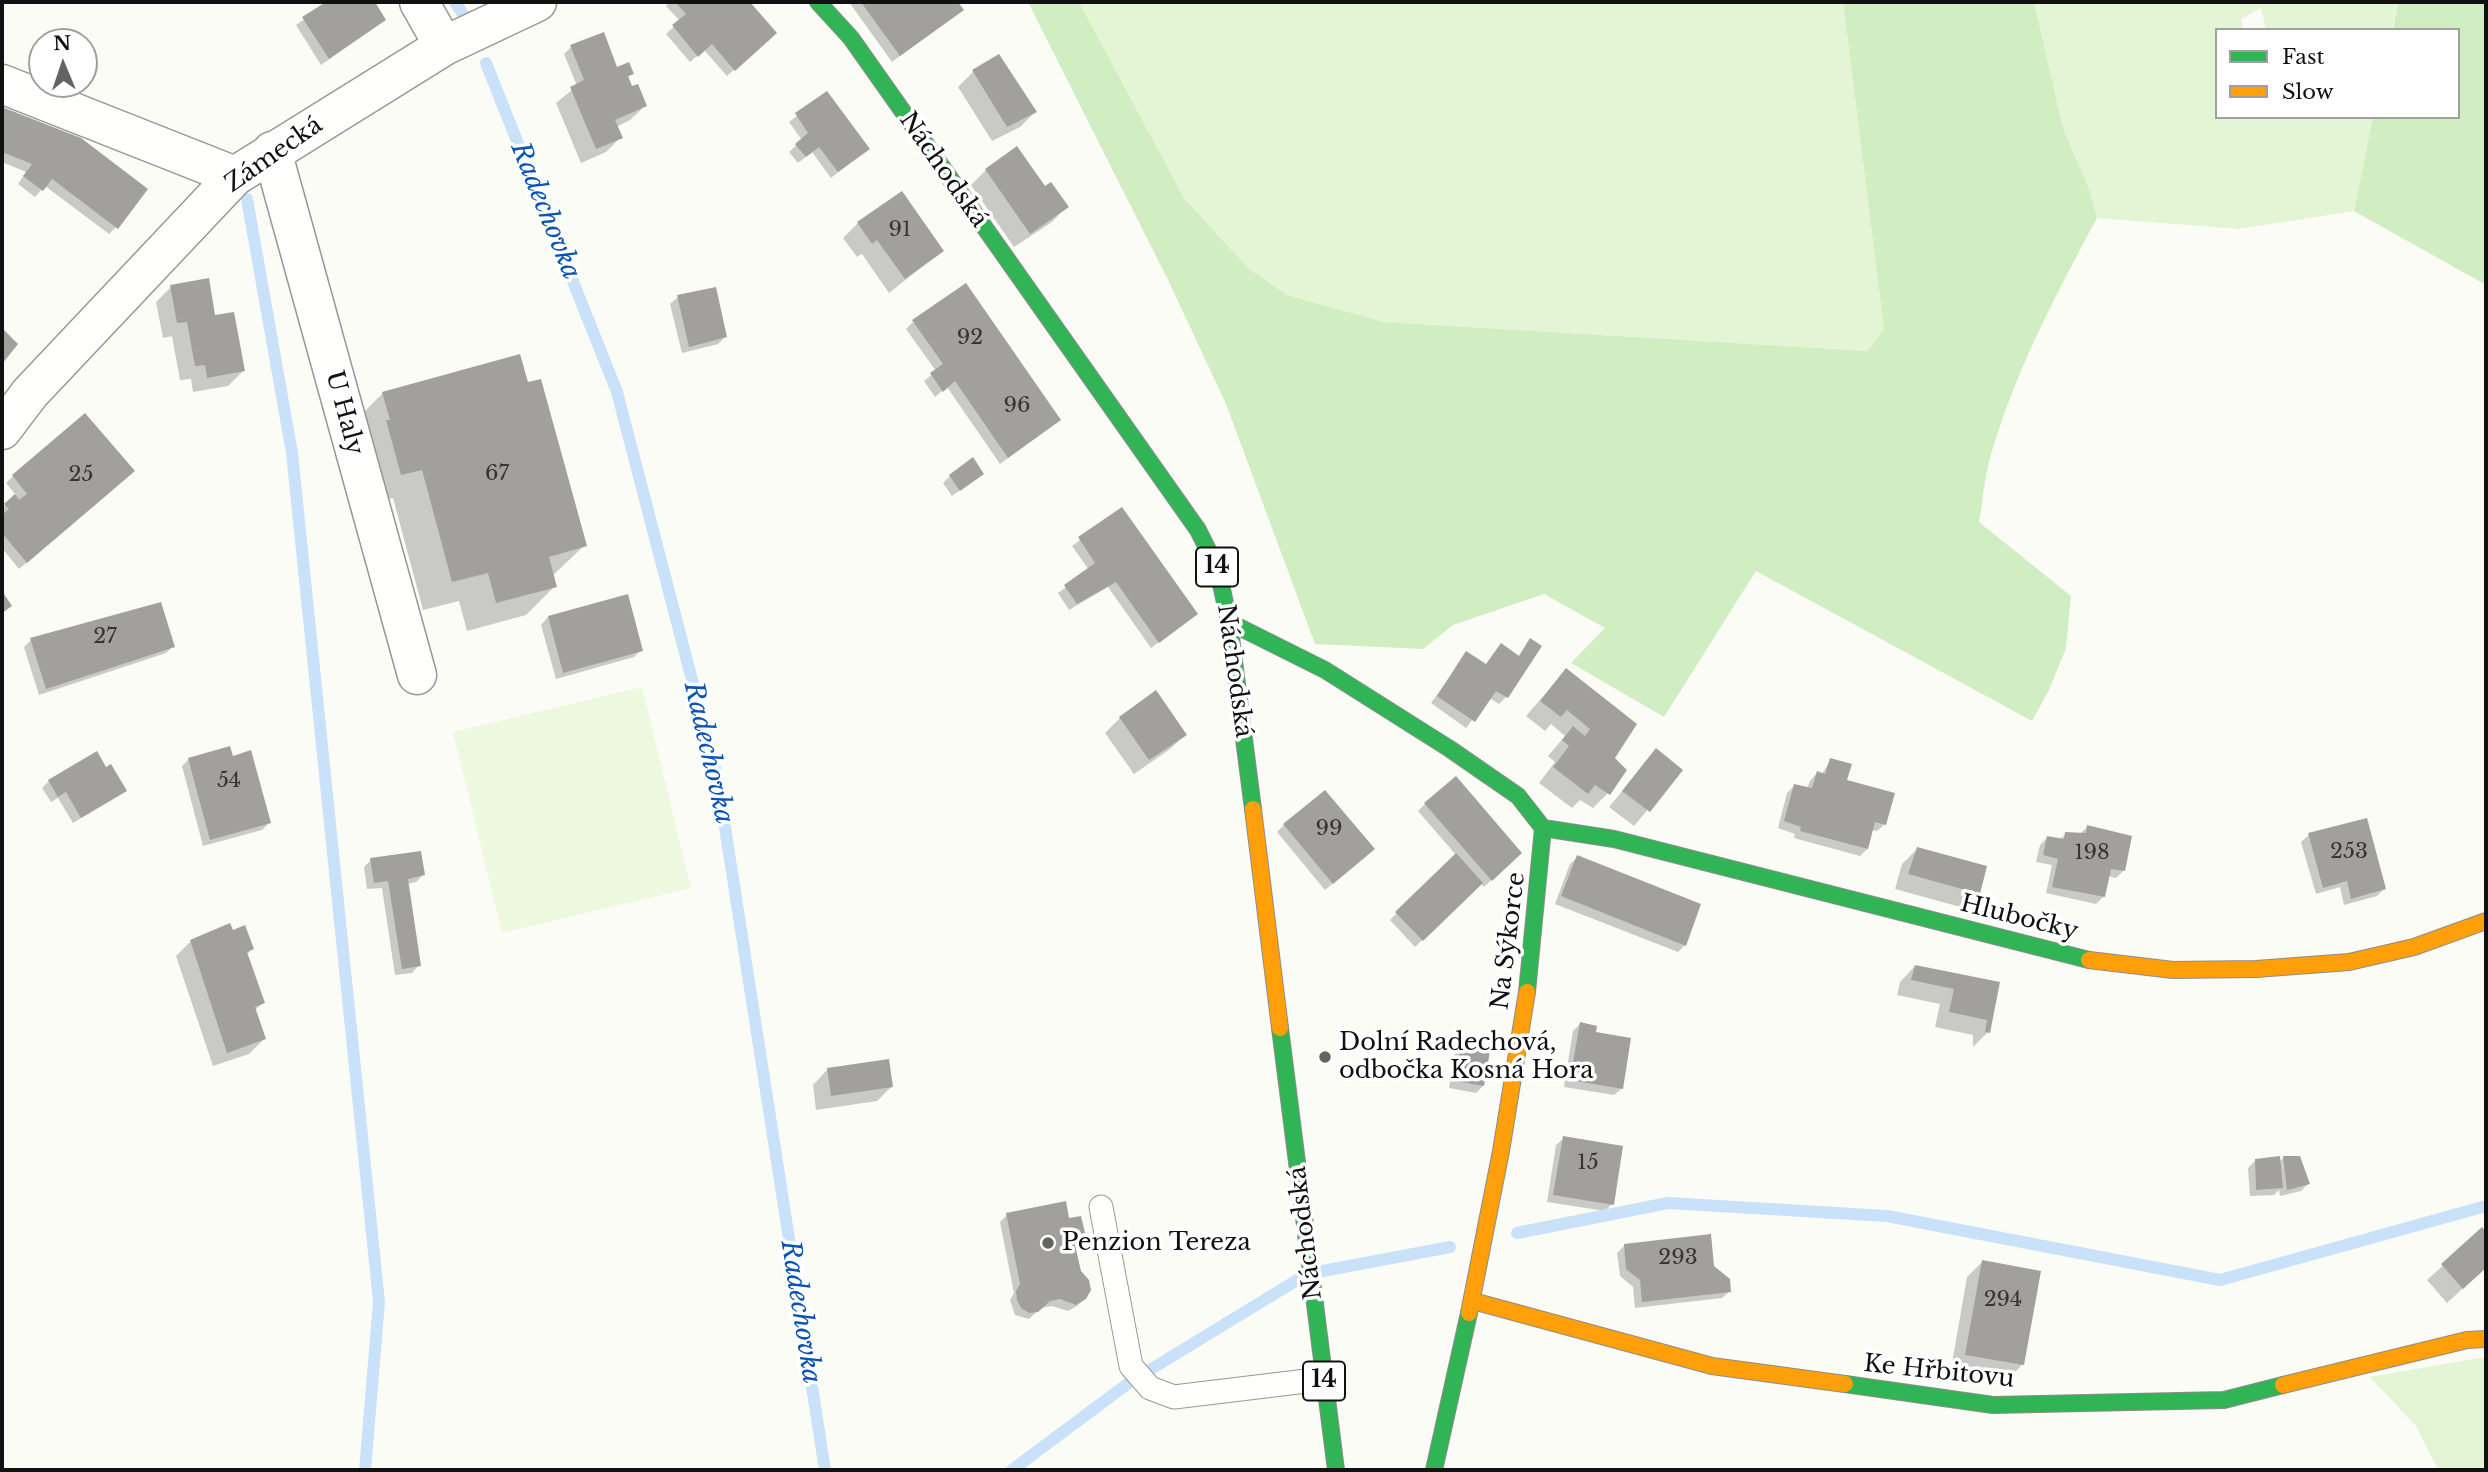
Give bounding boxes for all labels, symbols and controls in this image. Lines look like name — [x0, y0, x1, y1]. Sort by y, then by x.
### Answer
north arrow — [28, 28, 98, 98]
legend — [2215, 28, 2460, 119]
text: N — [53, 32, 72, 55]
text: Fast — [2282, 44, 2324, 70]
text: Slow — [2282, 79, 2334, 105]
street label: Náchodská — [893, 107, 993, 233]
street label: Zámecká — [220, 111, 328, 199]
water label: Radechovka — [503, 138, 587, 284]
house number: 91 — [889, 217, 911, 243]
house number: 92 — [957, 325, 983, 351]
street label: U Haly — [319, 368, 369, 458]
house number: 96 — [1003, 393, 1031, 419]
house number: 67 — [485, 461, 509, 487]
house number: 25 — [69, 462, 93, 488]
road number: 14 — [1196, 548, 1238, 586]
street label: Náchodská — [1210, 602, 1258, 740]
house number: 27 — [93, 624, 117, 650]
water label: Radechovka — [676, 679, 740, 827]
house number: 54 — [217, 768, 241, 794]
house number: 99 — [1315, 816, 1343, 842]
house number: 253 — [2330, 839, 2368, 865]
house number: 198 — [2074, 840, 2110, 866]
street label: Na Sýkorce — [1486, 870, 1532, 1012]
street label: Hlubočky — [1957, 889, 2081, 947]
place label: Dolní Radechová, odbočka Kosná Hora — [1339, 1029, 1593, 1085]
marker: Dolní Radechová, odbočka Kosná Hora — [1317, 1049, 1333, 1065]
house number: 15 — [1577, 1150, 1599, 1176]
street label: Náchodská — [1284, 1165, 1328, 1301]
place label: Penzion Tereza — [1062, 1229, 1251, 1257]
marker: Penzion Tereza — [1040, 1235, 1056, 1251]
water label: Radechovka — [773, 1238, 827, 1386]
house number: 293 — [1658, 1245, 1698, 1271]
house number: 294 — [1984, 1287, 2022, 1313]
street label: Ke Hřbitovu — [1862, 1350, 2016, 1394]
road number: 14 — [1303, 1362, 1345, 1400]

